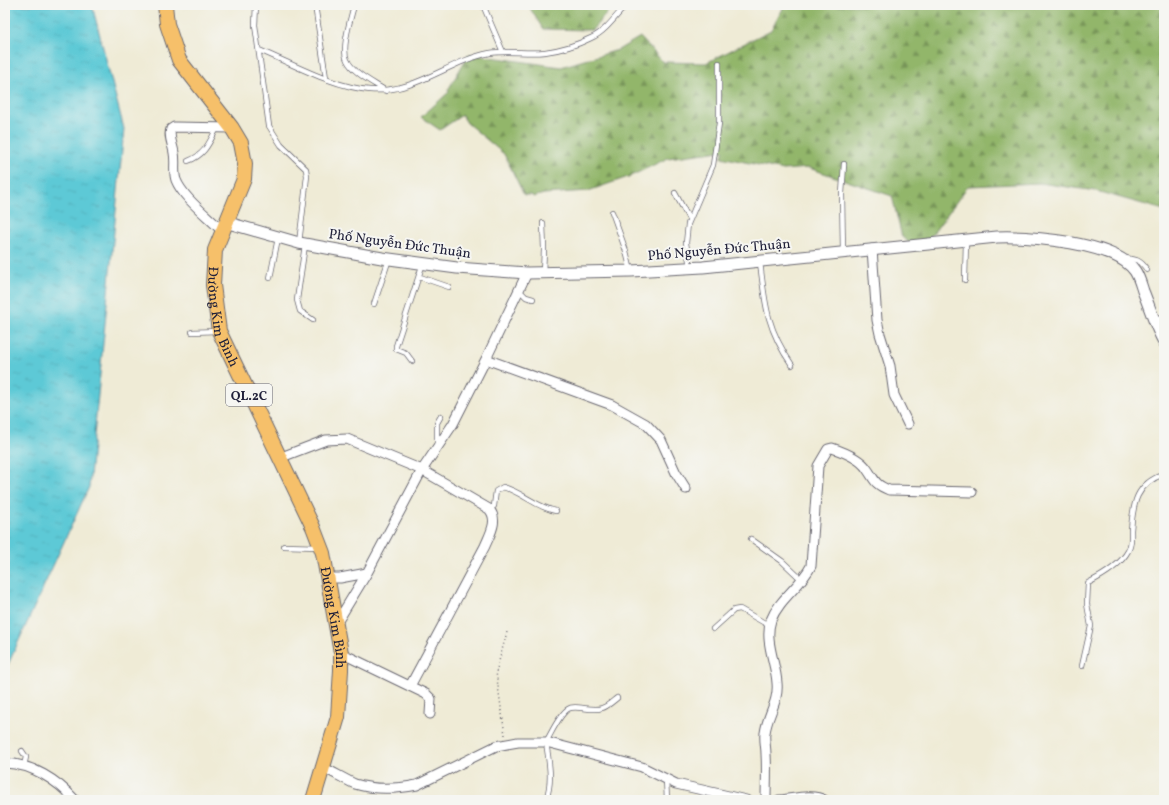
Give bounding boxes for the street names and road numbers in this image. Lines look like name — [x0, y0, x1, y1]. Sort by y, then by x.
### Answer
street label: Phố Nguyễn Đức Thuận — [327, 225, 472, 264]
street label: Phố Nguyễn Đức Thuận — [647, 235, 791, 266]
street label: Đường Kim Bình — [202, 266, 243, 370]
road number: QL.2C — [226, 384, 272, 406]
street label: Đường Kim Bình — [315, 565, 349, 668]

